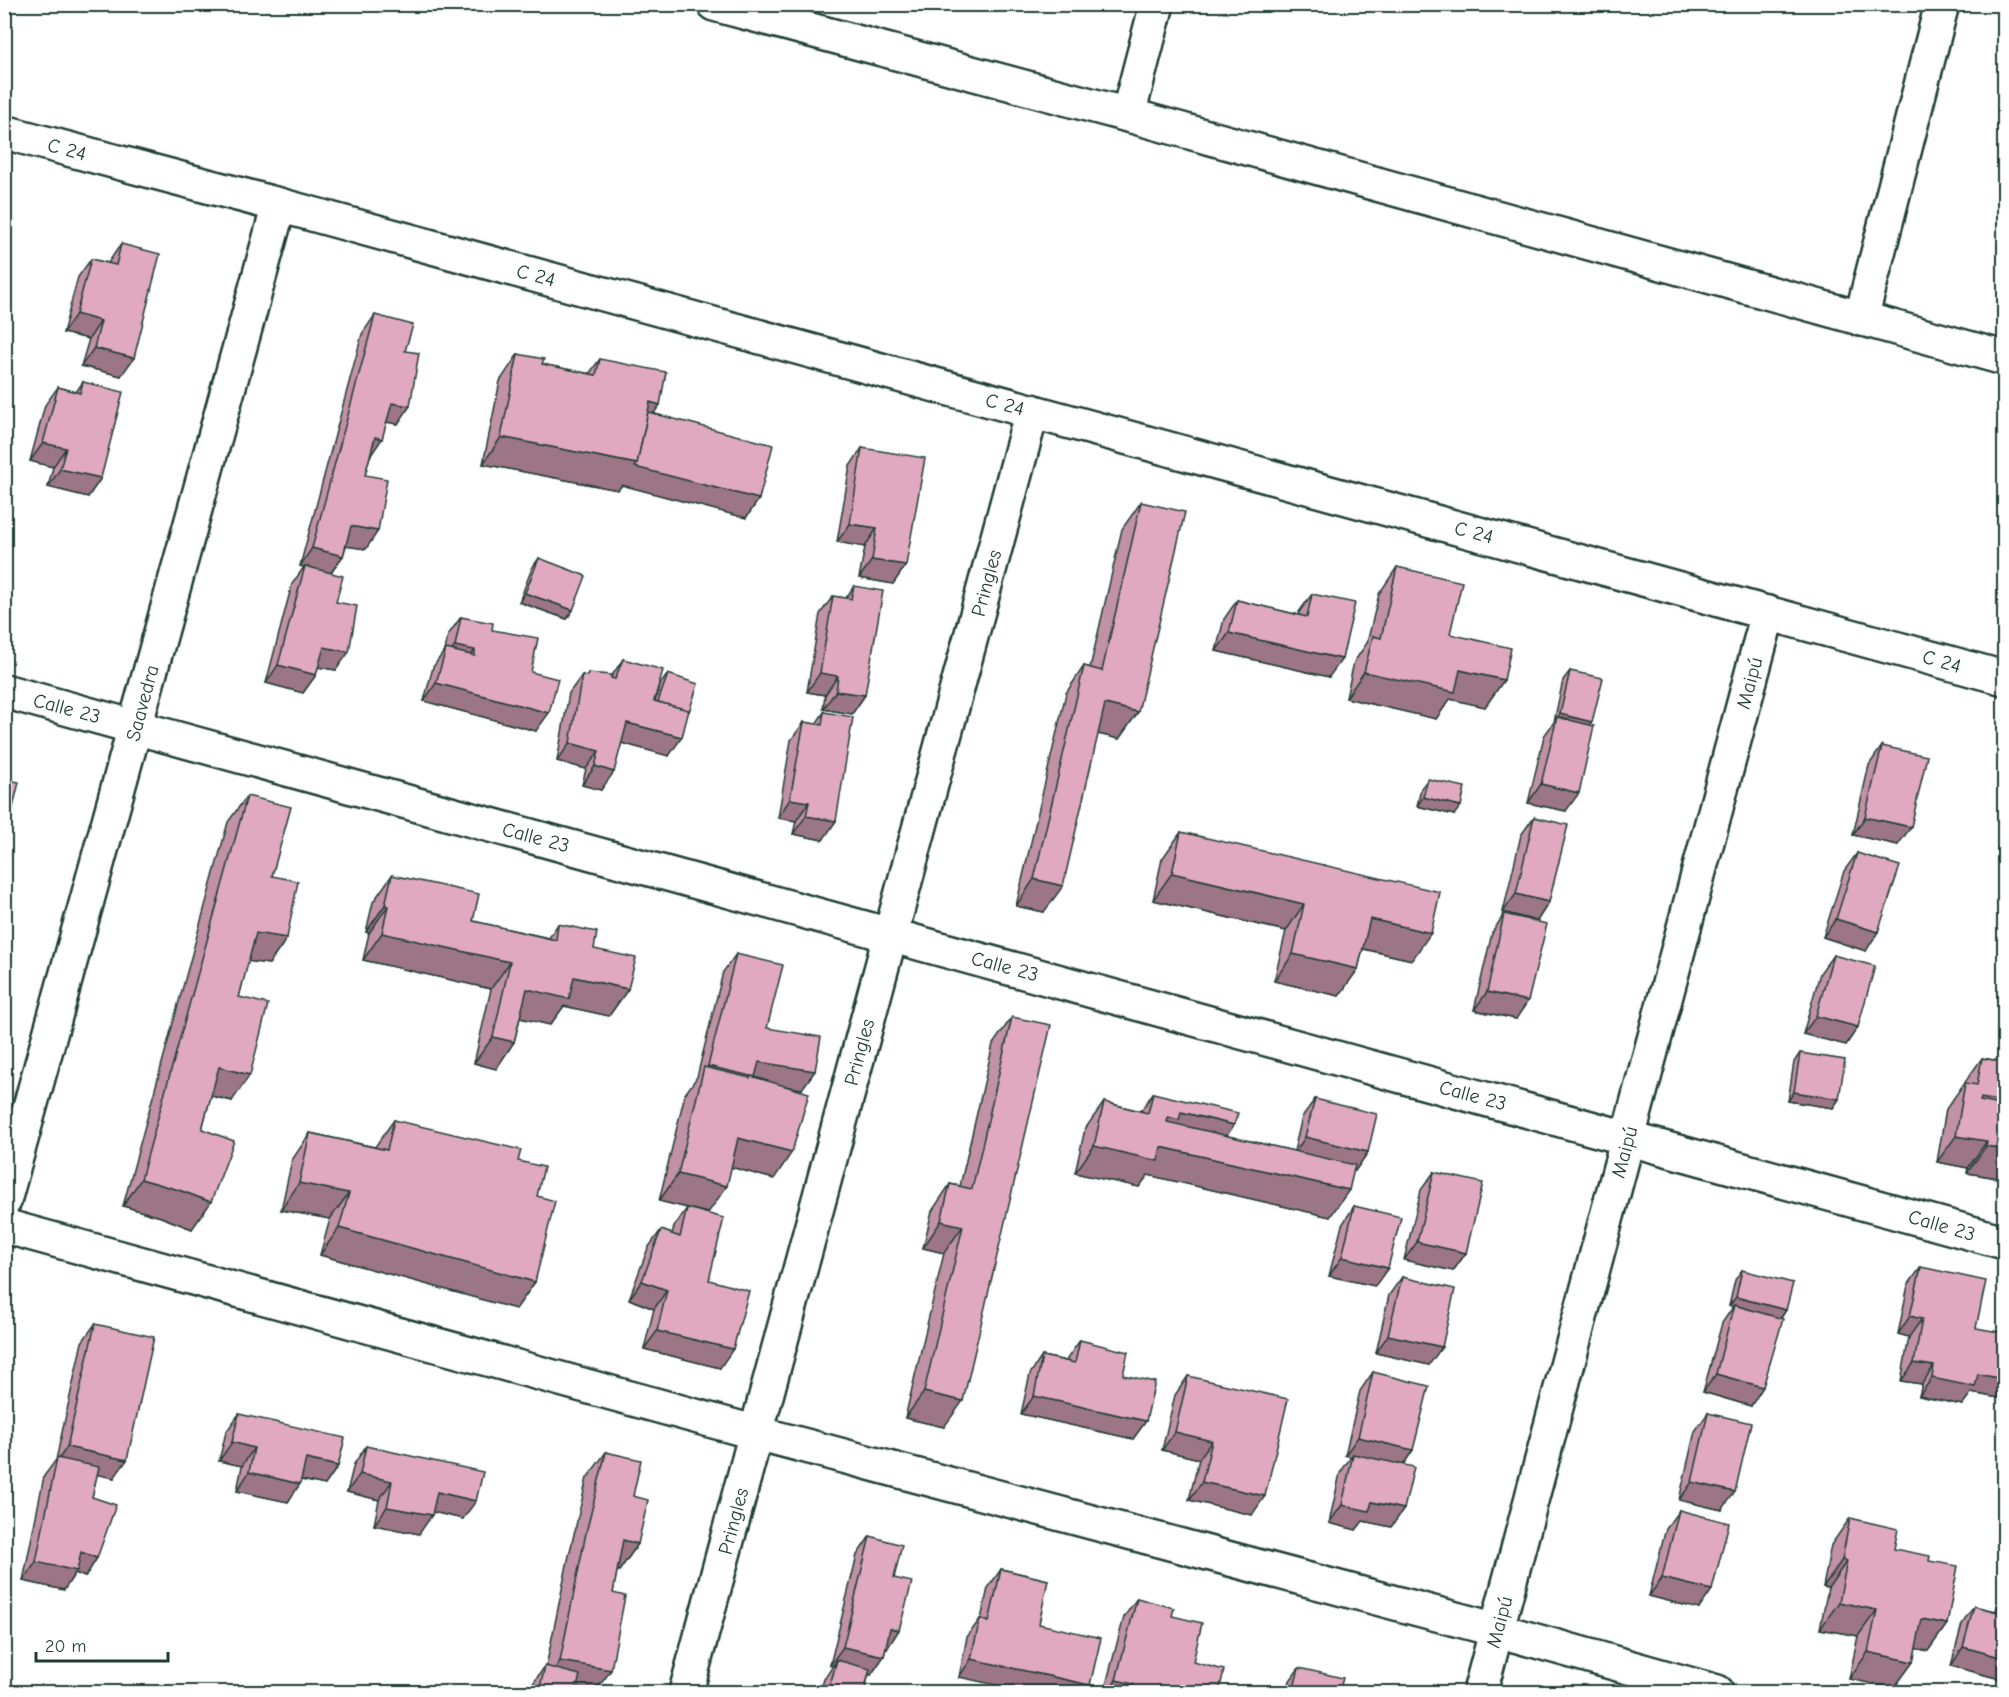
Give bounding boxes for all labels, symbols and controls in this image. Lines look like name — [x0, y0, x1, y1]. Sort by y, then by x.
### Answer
street label: C 24 — [45, 133, 89, 166]
street label: C 24 — [514, 259, 558, 292]
street label: C 24 — [983, 388, 1027, 421]
street label: C 24 — [1452, 516, 1496, 549]
street label: Pringles — [967, 547, 1006, 619]
street label: C 24 — [1920, 645, 1964, 678]
street label: Maipú — [1732, 655, 1767, 711]
street label: Saavedra — [121, 662, 164, 744]
street label: Calle 23 — [31, 688, 103, 728]
street label: Calle 23 — [500, 817, 572, 857]
street label: Calle 23 — [969, 946, 1041, 986]
street label: Pringles — [840, 1016, 879, 1088]
street label: Calle 23 — [1437, 1075, 1509, 1115]
street label: Maipú — [1607, 1124, 1642, 1180]
street label: Calle 23 — [1906, 1205, 1978, 1246]
street label: Pringles — [714, 1485, 753, 1557]
street label: Maipú — [1482, 1594, 1517, 1650]
scale bar — [36, 1625, 168, 1663]
text: 20 m — [45, 1636, 86, 1657]

